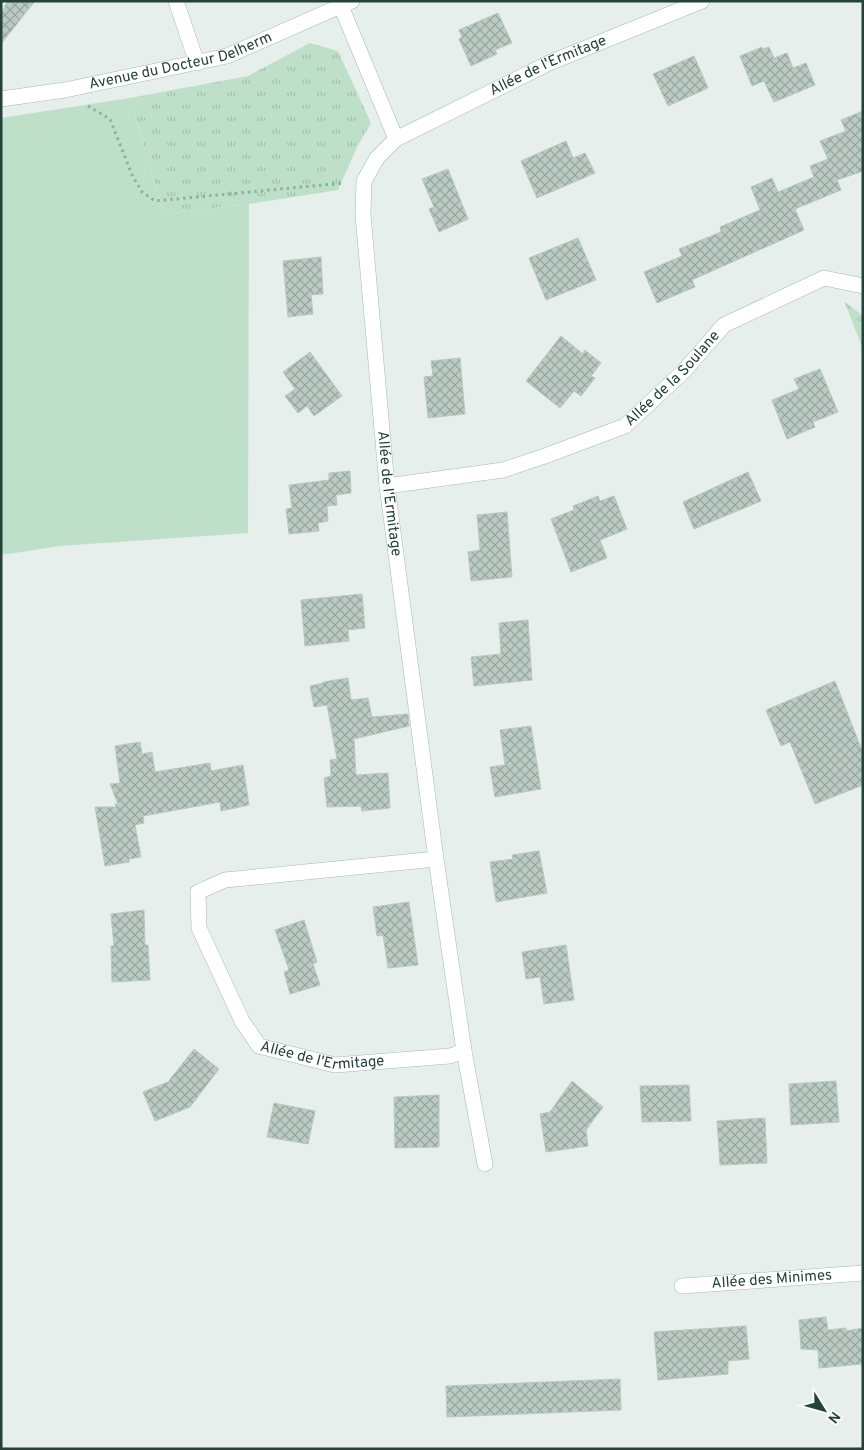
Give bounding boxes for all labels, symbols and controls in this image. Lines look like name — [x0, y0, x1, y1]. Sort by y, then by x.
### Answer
street label: Avenue du Docteur Delherm — [87, 28, 275, 94]
street label: Allée de l'Ermitage — [487, 31, 609, 100]
street label: Allée de la Soulane — [621, 327, 724, 431]
street label: Allée de l'Ermitage — [373, 430, 406, 557]
street label: Allée de l'Ermitage — [258, 1037, 385, 1075]
street label: Allée des Minimes — [711, 1266, 833, 1293]
north arrow — [799, 1385, 849, 1435]
text: N — [823, 1408, 843, 1426]

